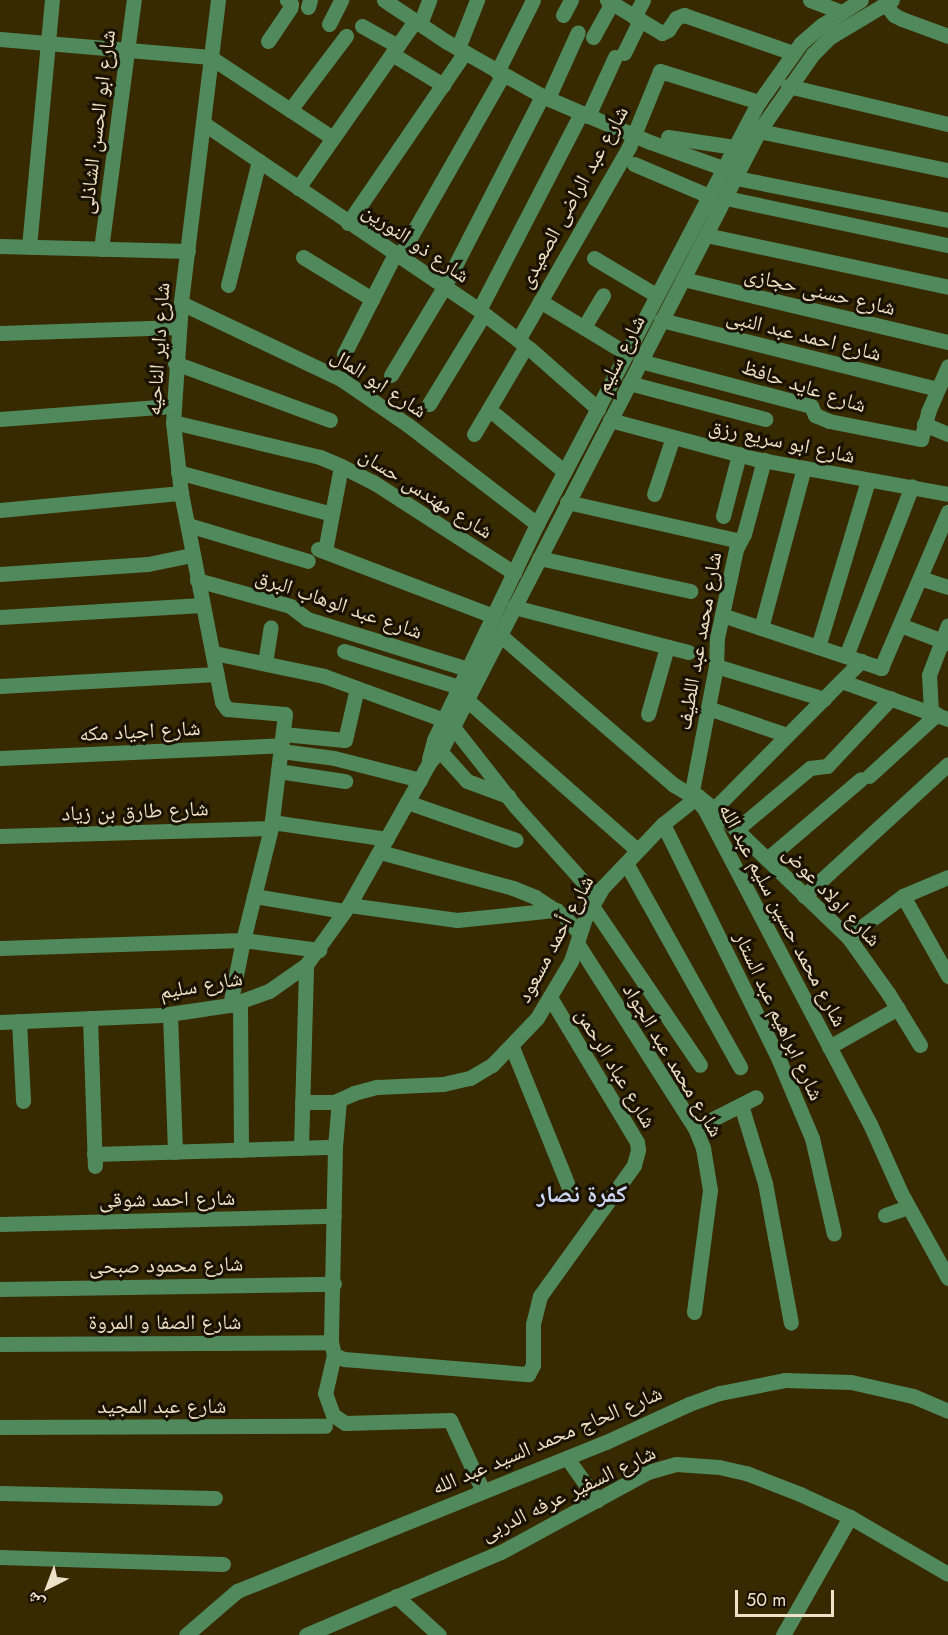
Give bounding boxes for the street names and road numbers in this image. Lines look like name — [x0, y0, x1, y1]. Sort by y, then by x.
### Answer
street label: شارع ابو الحسن الشاذلى — [73, 28, 121, 216]
street label: شارع عبد الراضى الصعيدى — [512, 102, 634, 292]
street label: شارع ذو النورين — [358, 198, 474, 288]
street label: شارع حسنى حجازى — [742, 261, 898, 321]
street label: شارع داير الناحيه — [141, 282, 175, 416]
street label: شارع احمد عبد النبى — [724, 304, 884, 366]
street label: شارع سليم — [590, 311, 650, 397]
street label: شارع ابو المال — [326, 343, 432, 423]
street label: شارع عايد حافظ — [739, 354, 869, 418]
street label: شارع ابو سريع رزق — [707, 413, 857, 469]
street label: شارع مهندس حسان — [355, 442, 497, 544]
street label: شارع محمد عبد اللطيف — [671, 550, 727, 732]
street label: شارع عبد الوهاب البرق — [252, 564, 426, 644]
street label: شارع اجياد مكه — [79, 715, 201, 747]
street label: شارع طارق بن زياد — [61, 796, 209, 826]
street label: شارع محمد حسين سليم عبد الله — [713, 799, 853, 1031]
street label: شارع اولاد عوض — [778, 840, 886, 952]
street label: شارع أحمد مسعود — [511, 871, 599, 1007]
street label: شارع ابراهيم عبد الستار — [729, 928, 829, 1104]
street label: شارع سليم — [158, 965, 244, 1005]
street label: شارع محمد عبد الجواد — [617, 979, 729, 1141]
street label: شارع عباد الرحمن — [570, 1003, 662, 1133]
street label: شارع احمد شوقى — [99, 1185, 235, 1213]
street label: شارع محمود صبحى — [89, 1251, 243, 1279]
street label: شارع الصفا و المروة — [89, 1309, 241, 1335]
street label: شارع الحاج محمد السيد عبد الله — [428, 1380, 666, 1500]
street label: شارع عبد المجيد — [98, 1393, 226, 1419]
street label: شارع السفير عرفه الدربى — [476, 1440, 660, 1546]

